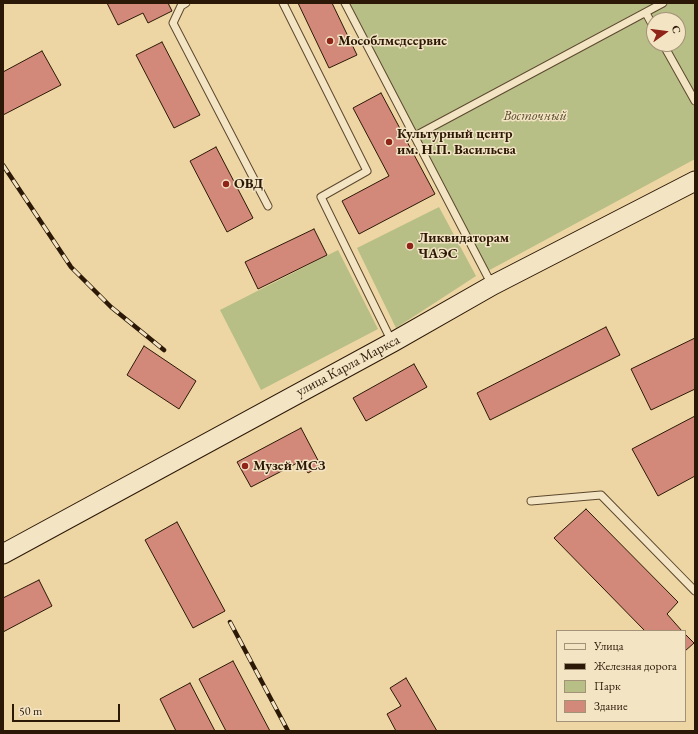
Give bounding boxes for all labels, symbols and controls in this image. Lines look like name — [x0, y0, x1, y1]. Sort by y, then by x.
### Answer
north arrow — [646, 12, 686, 52]
text: С — [669, 24, 684, 35]
place label: Мособлмедсервис — [338, 33, 447, 49]
marker: Мособлмедсервис — [325, 36, 335, 46]
park label: Восточный — [503, 108, 567, 124]
place label: Культурный центр им. Н.П. Васильева — [397, 126, 516, 158]
marker: Культурный центр им. Н.П. Васильева — [384, 137, 394, 147]
place label: ОВД — [234, 176, 263, 192]
marker: ОВД — [221, 179, 231, 189]
place label: Ликвидаторам ЧАЭС — [418, 230, 509, 262]
marker: Ликвидаторам ЧАЭС — [405, 241, 415, 251]
street label: улица Карла Маркса — [293, 332, 403, 400]
place label: Музей МСЗ — [253, 458, 326, 474]
marker: Музей МСЗ — [240, 461, 250, 471]
legend — [556, 630, 686, 722]
text: Улица — [594, 638, 624, 654]
text: Железная дорога — [594, 658, 677, 674]
text: Парк — [594, 678, 621, 694]
scale bar — [14, 696, 122, 722]
text: Здание — [594, 698, 628, 714]
text: 50 m — [19, 703, 42, 719]

